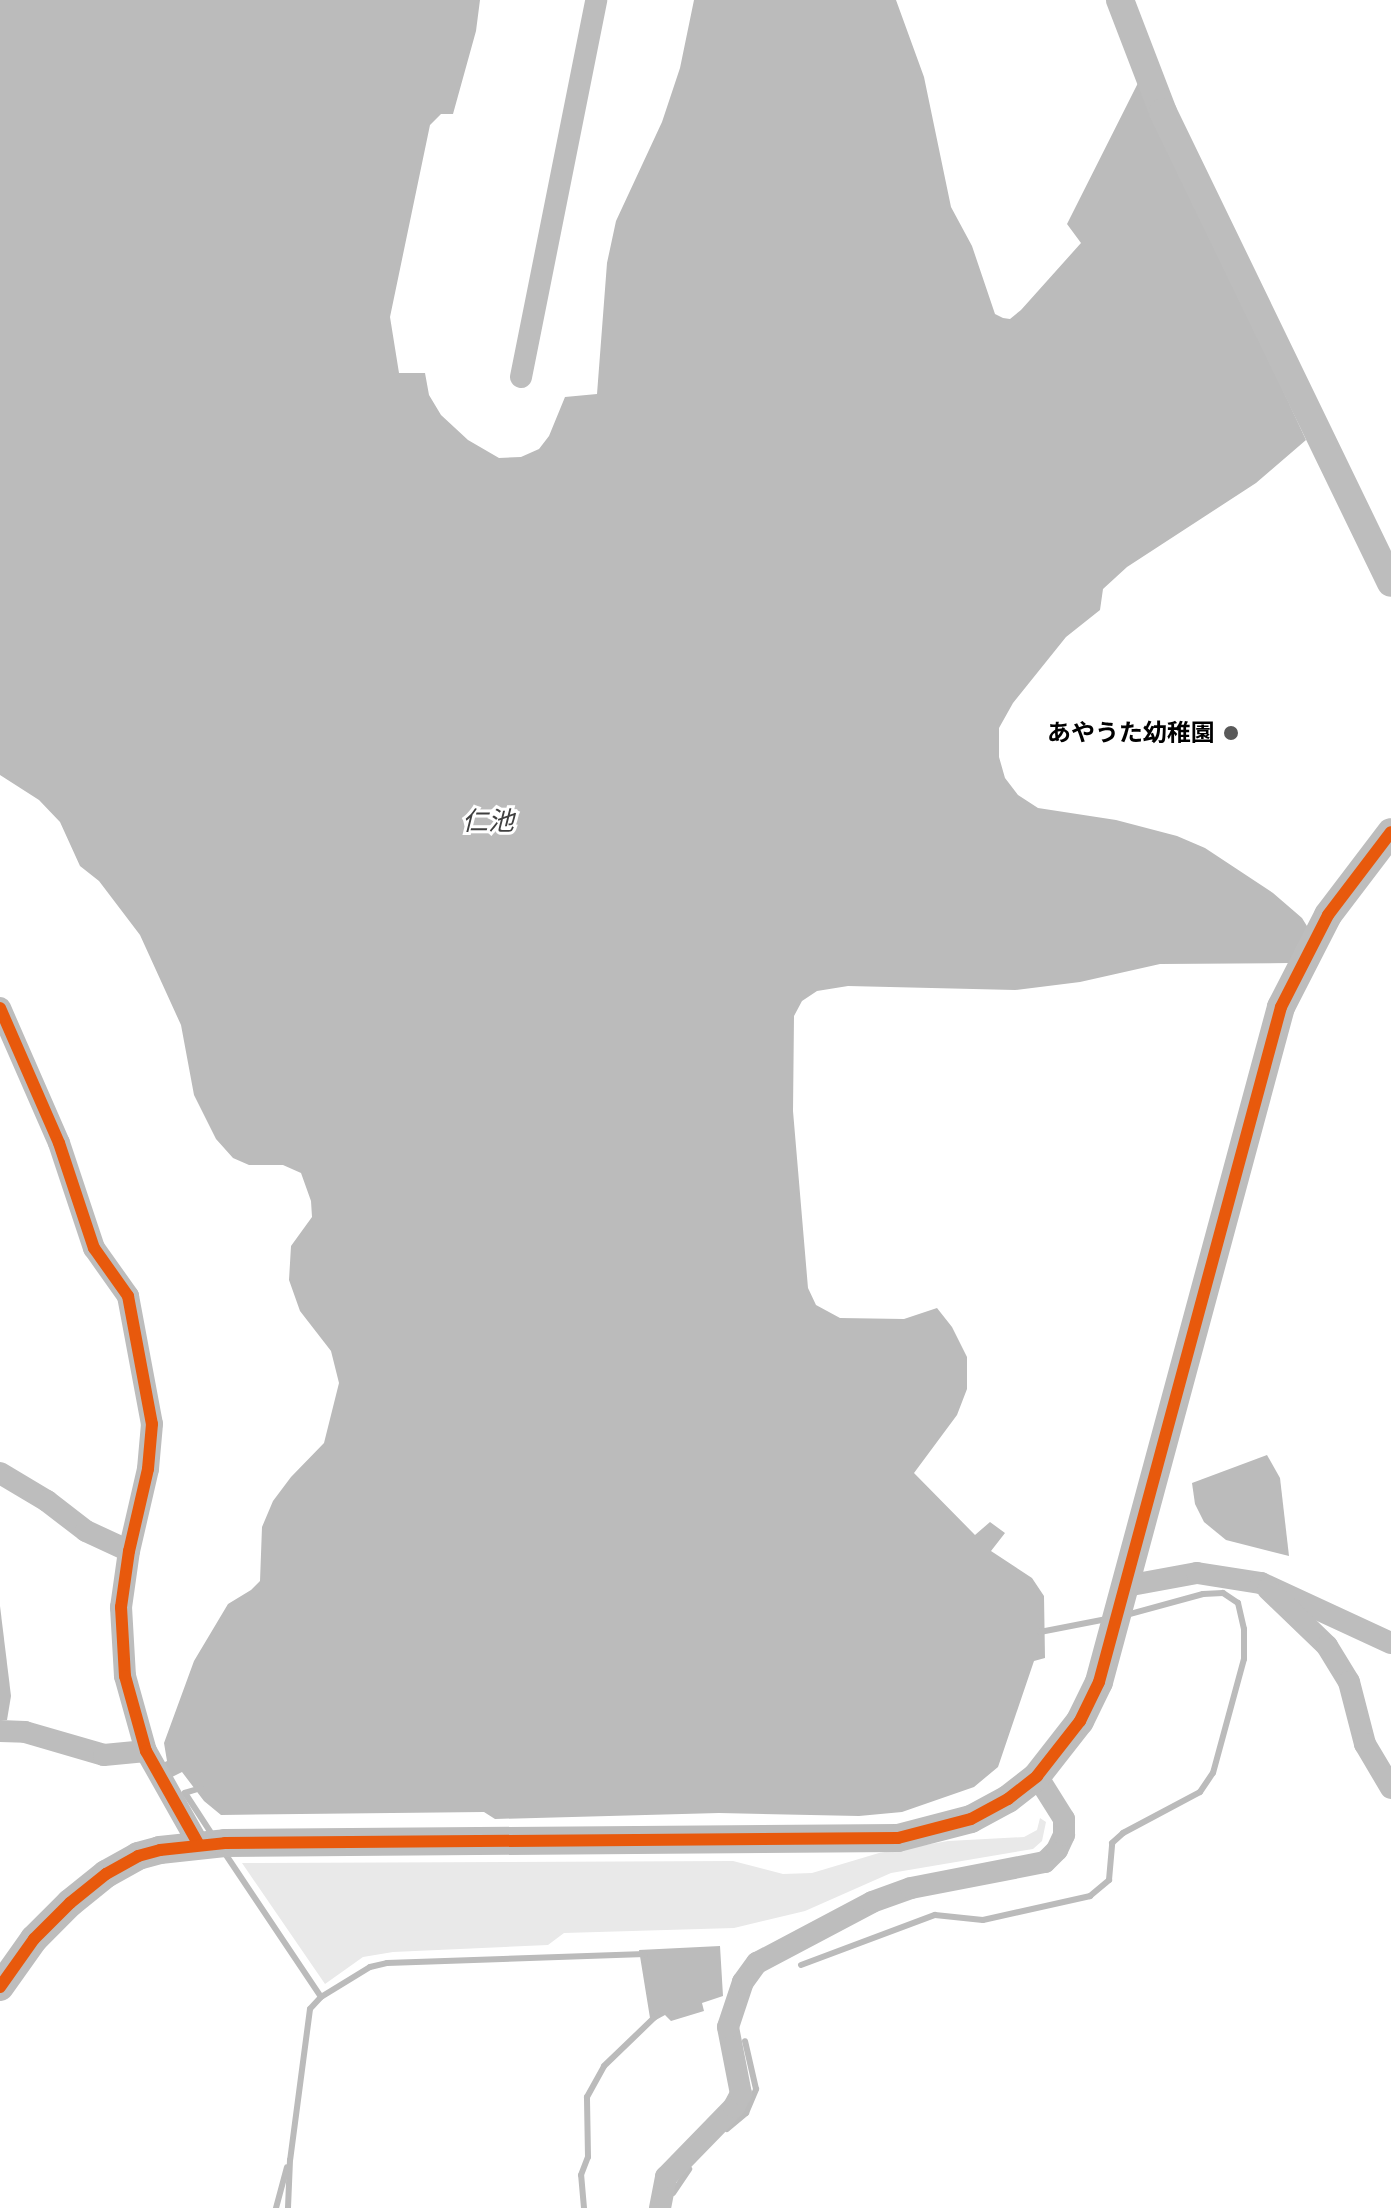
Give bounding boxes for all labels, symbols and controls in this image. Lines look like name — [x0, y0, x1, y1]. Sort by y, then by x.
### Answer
place label: あやうた幼稚園 — [1047, 719, 1215, 747]
marker: あやうた幼稚園 — [1222, 724, 1240, 742]
water label: 仁池 — [462, 805, 514, 837]

